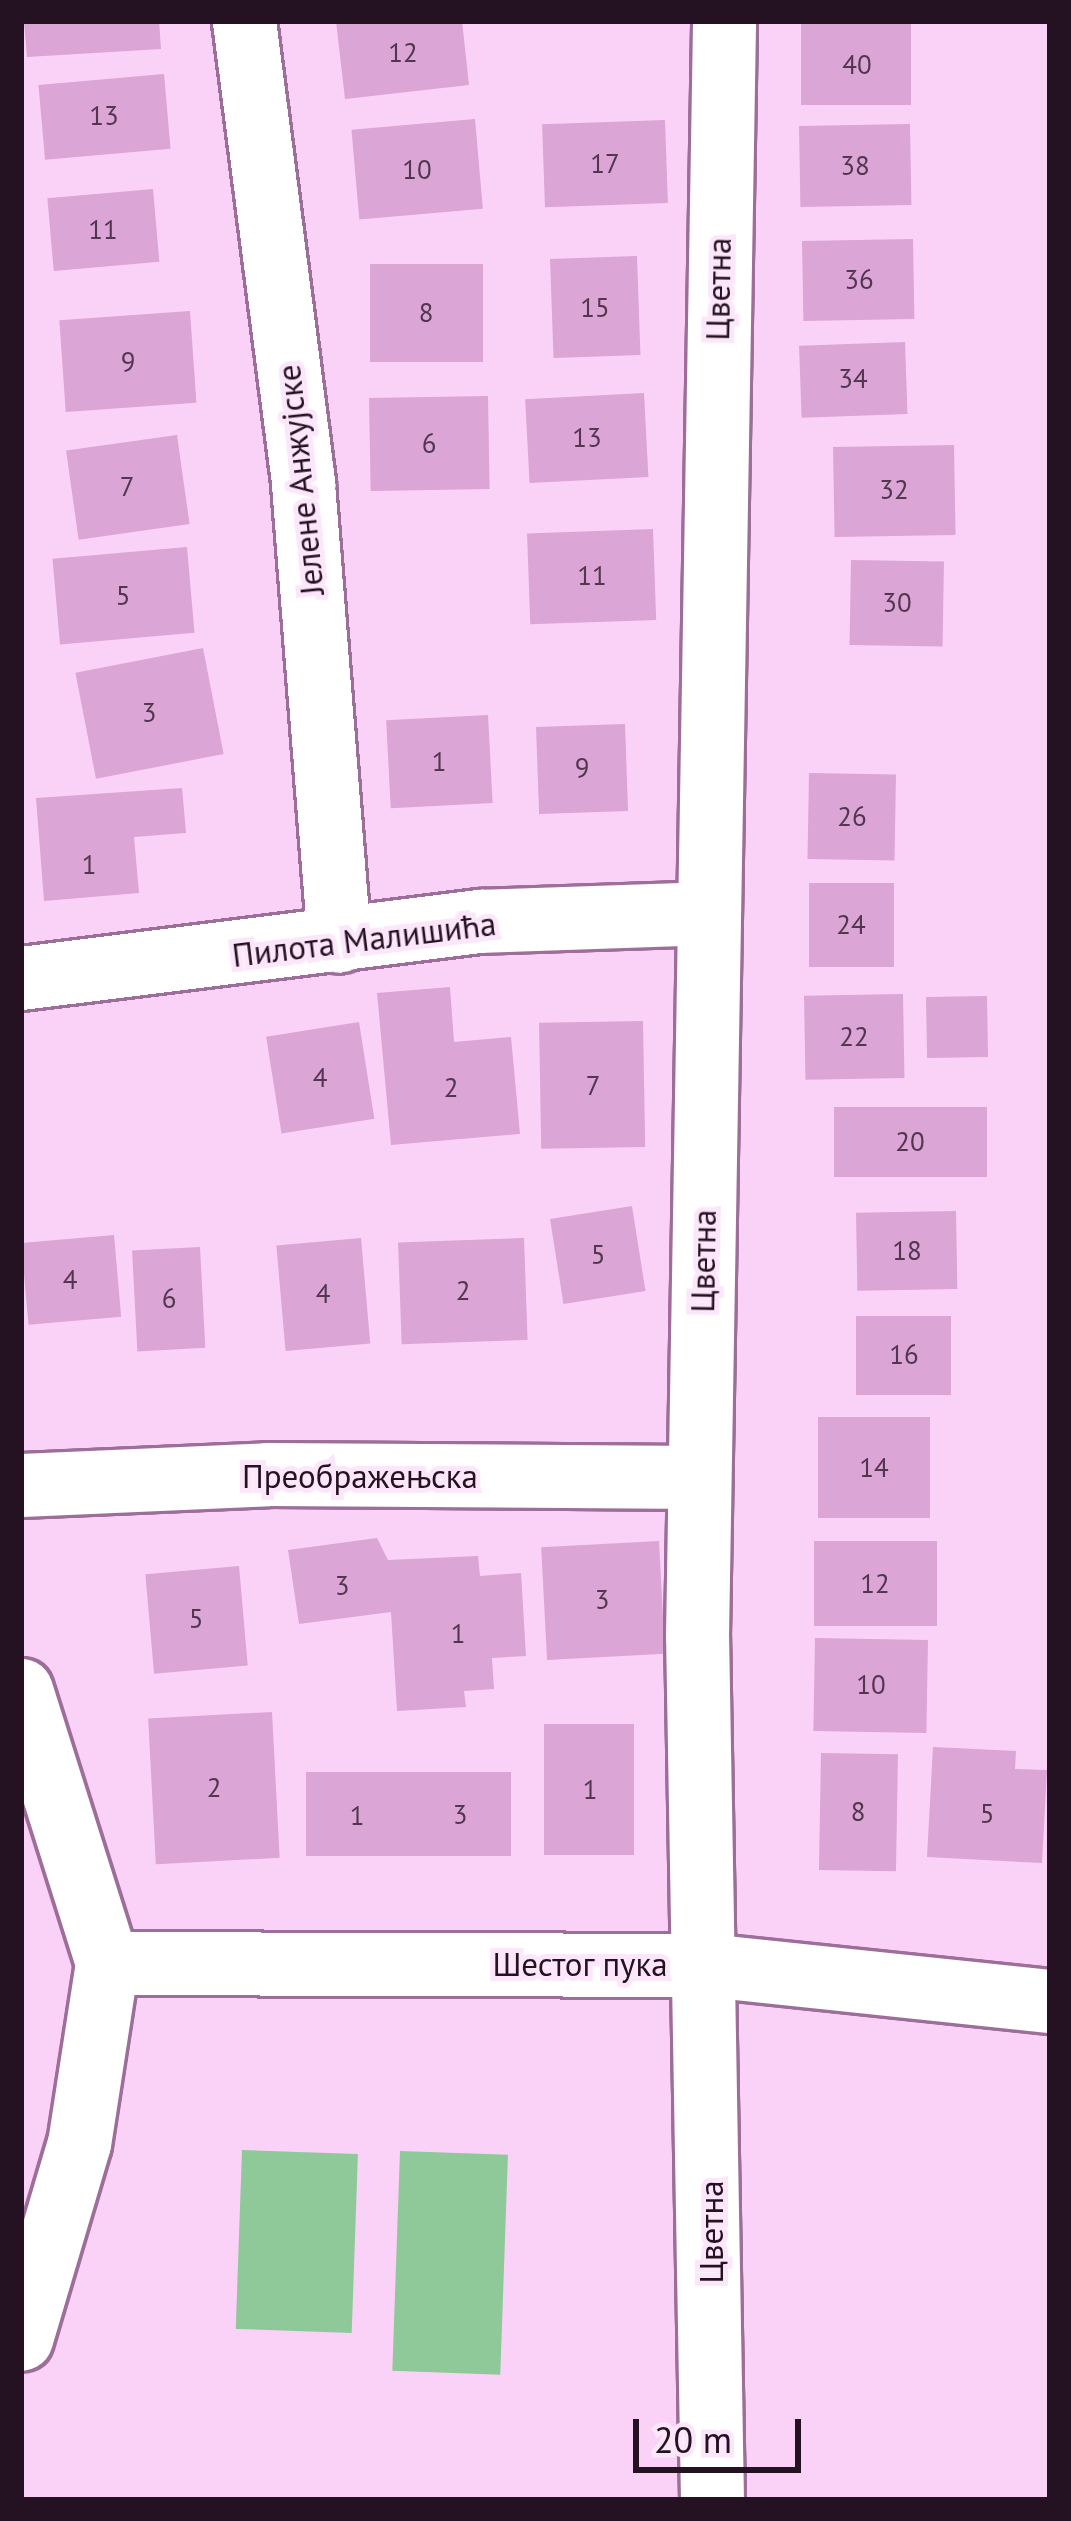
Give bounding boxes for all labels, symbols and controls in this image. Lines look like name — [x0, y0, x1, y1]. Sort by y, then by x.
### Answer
house number: 12 — [388, 37, 418, 69]
house number: 40 — [842, 49, 872, 81]
house number: 13 — [89, 100, 119, 132]
house number: 17 — [590, 148, 620, 180]
house number: 38 — [840, 150, 870, 182]
house number: 10 — [402, 154, 432, 186]
house number: 11 — [88, 214, 118, 246]
street label: Цветна — [697, 237, 739, 341]
house number: 36 — [844, 264, 874, 296]
house number: 15 — [580, 292, 610, 324]
house number: 8 — [419, 297, 433, 329]
house number: 9 — [121, 346, 135, 378]
street label: Јелене Анжујске — [268, 362, 332, 598]
house number: 34 — [838, 363, 868, 395]
house number: 13 — [572, 422, 602, 454]
house number: 6 — [422, 428, 436, 460]
house number: 7 — [120, 471, 134, 503]
house number: 32 — [879, 474, 909, 506]
house number: 11 — [577, 560, 607, 592]
house number: 5 — [116, 580, 130, 612]
house number: 30 — [882, 587, 912, 619]
house number: 3 — [142, 697, 156, 729]
house number: 1 — [432, 746, 446, 778]
house number: 9 — [575, 752, 589, 784]
house number: 26 — [837, 801, 867, 833]
house number: 1 — [82, 849, 96, 881]
street label: Пилота Малишића — [230, 903, 498, 975]
house number: 24 — [836, 909, 866, 941]
house number: 22 — [839, 1021, 869, 1053]
house number: 4 — [313, 1062, 327, 1094]
house number: 7 — [586, 1070, 600, 1102]
house number: 2 — [444, 1072, 458, 1104]
house number: 20 — [895, 1126, 925, 1158]
street label: Цветна — [682, 1209, 724, 1313]
house number: 18 — [892, 1235, 922, 1267]
house number: 5 — [591, 1239, 605, 1271]
house number: 4 — [63, 1264, 77, 1296]
house number: 2 — [456, 1275, 470, 1307]
house number: 4 — [316, 1278, 330, 1310]
house number: 6 — [162, 1283, 176, 1315]
house number: 16 — [889, 1339, 919, 1371]
house number: 14 — [859, 1452, 889, 1484]
street label: Преображењска — [242, 1456, 478, 1496]
house number: 12 — [860, 1568, 890, 1600]
house number: 3 — [335, 1570, 349, 1602]
house number: 3 — [595, 1584, 609, 1616]
house number: 5 — [189, 1603, 203, 1635]
house number: 1 — [451, 1618, 465, 1650]
house number: 10 — [856, 1669, 886, 1701]
house number: 2 — [207, 1772, 221, 1804]
house number: 1 — [583, 1774, 597, 1806]
house number: 8 — [851, 1796, 865, 1828]
house number: 5 — [980, 1798, 994, 1830]
house number: 3 — [453, 1799, 467, 1831]
house number: 1 — [350, 1800, 364, 1832]
street label: Шестог пука — [492, 1944, 668, 1984]
street label: Цветна — [691, 2180, 731, 2284]
scale bar — [639, 2395, 807, 2469]
text: 20 m — [654, 2416, 732, 2463]

